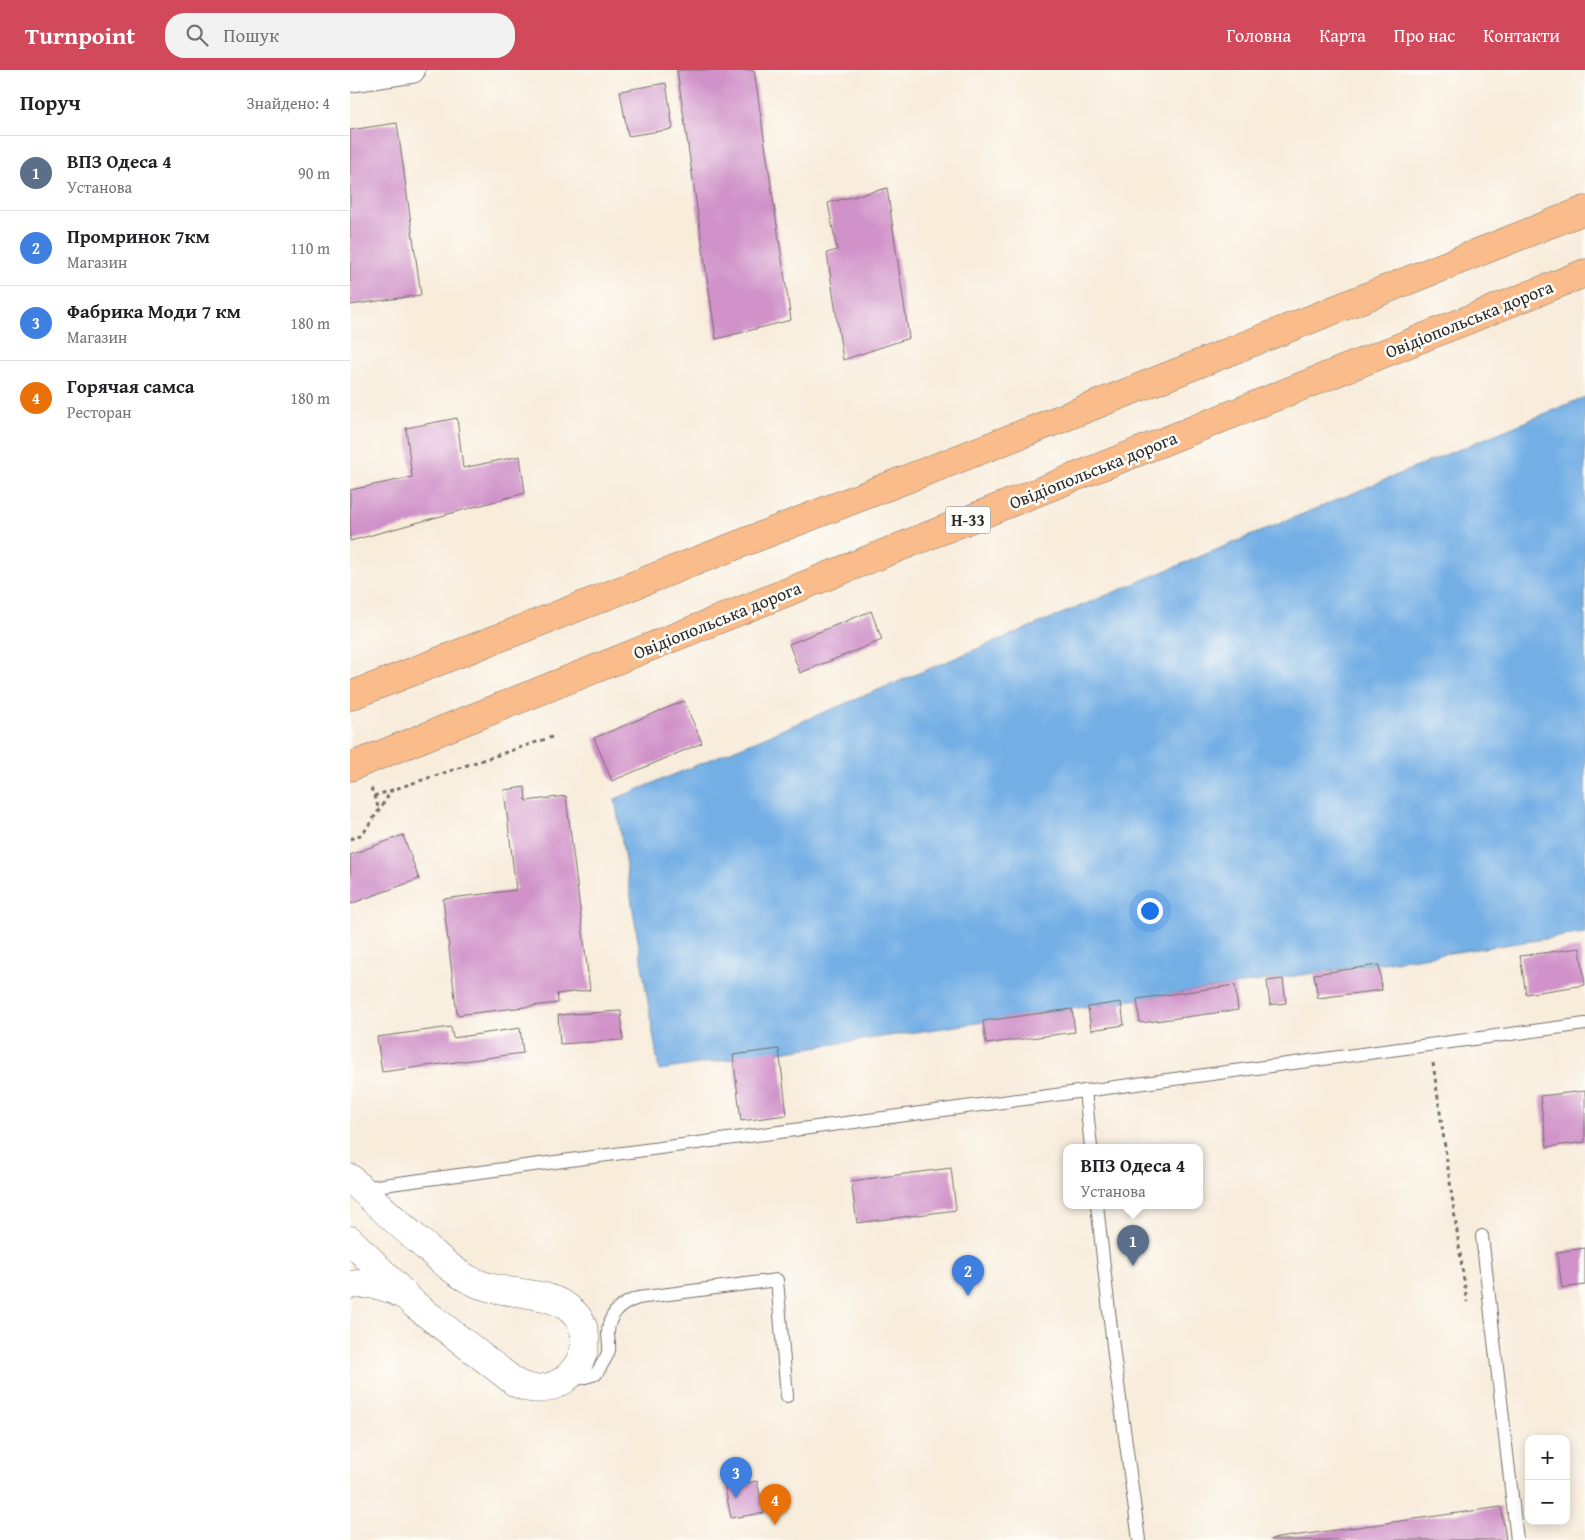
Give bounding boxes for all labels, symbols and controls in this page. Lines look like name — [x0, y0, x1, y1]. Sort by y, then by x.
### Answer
search box — [165, 13, 515, 58]
text: Turnpoint — [25, 18, 135, 53]
icon: search — [183, 21, 211, 49]
text: Пошук — [223, 21, 279, 49]
text: Головна — [1226, 22, 1291, 49]
text: Карта — [1319, 22, 1366, 49]
text: Про нас — [1394, 22, 1455, 49]
text: Контакти — [1483, 22, 1560, 49]
text: Поруч — [20, 87, 81, 118]
text: Знайдено: 4 — [247, 91, 330, 115]
text: ВПЗ Одеса 4 — [67, 147, 172, 175]
text: 1 — [32, 161, 40, 185]
text: 90 m — [298, 161, 330, 185]
text: Установа — [67, 175, 132, 199]
text: Промринок 7км — [67, 222, 210, 250]
text: 2 — [32, 236, 40, 260]
text: 110 m — [290, 236, 330, 260]
text: Магазин — [67, 250, 127, 274]
street label: Овідіопольська дорога — [1381, 273, 1557, 365]
text: Фабрика Моди 7 км — [67, 297, 241, 325]
text: 3 — [32, 311, 40, 335]
text: 180 m — [290, 311, 330, 335]
text: Магазин — [67, 325, 127, 349]
text: Горячая самса — [67, 372, 195, 400]
text: 4 — [32, 386, 40, 410]
text: 180 m — [290, 386, 330, 410]
text: Ресторан — [67, 400, 132, 424]
street label: Овідіопольська дорога — [1005, 424, 1181, 516]
road number: Н-33 — [946, 506, 990, 534]
street label: Овідіопольська дорога — [629, 574, 805, 666]
your location — [1137, 898, 1163, 924]
popup — [1063, 1144, 1203, 1209]
text: ВПЗ Одеса 4 — [1081, 1151, 1185, 1179]
text: Установа — [1081, 1179, 1146, 1203]
pin: 1 — [1117, 1225, 1149, 1266]
pin: 2 — [952, 1255, 984, 1296]
map controls — [1525, 1435, 1570, 1525]
button: + — [1525, 1435, 1570, 1480]
pin: 3 — [720, 1457, 752, 1498]
button: − — [1525, 1480, 1570, 1525]
pin: 4 — [759, 1484, 791, 1525]

